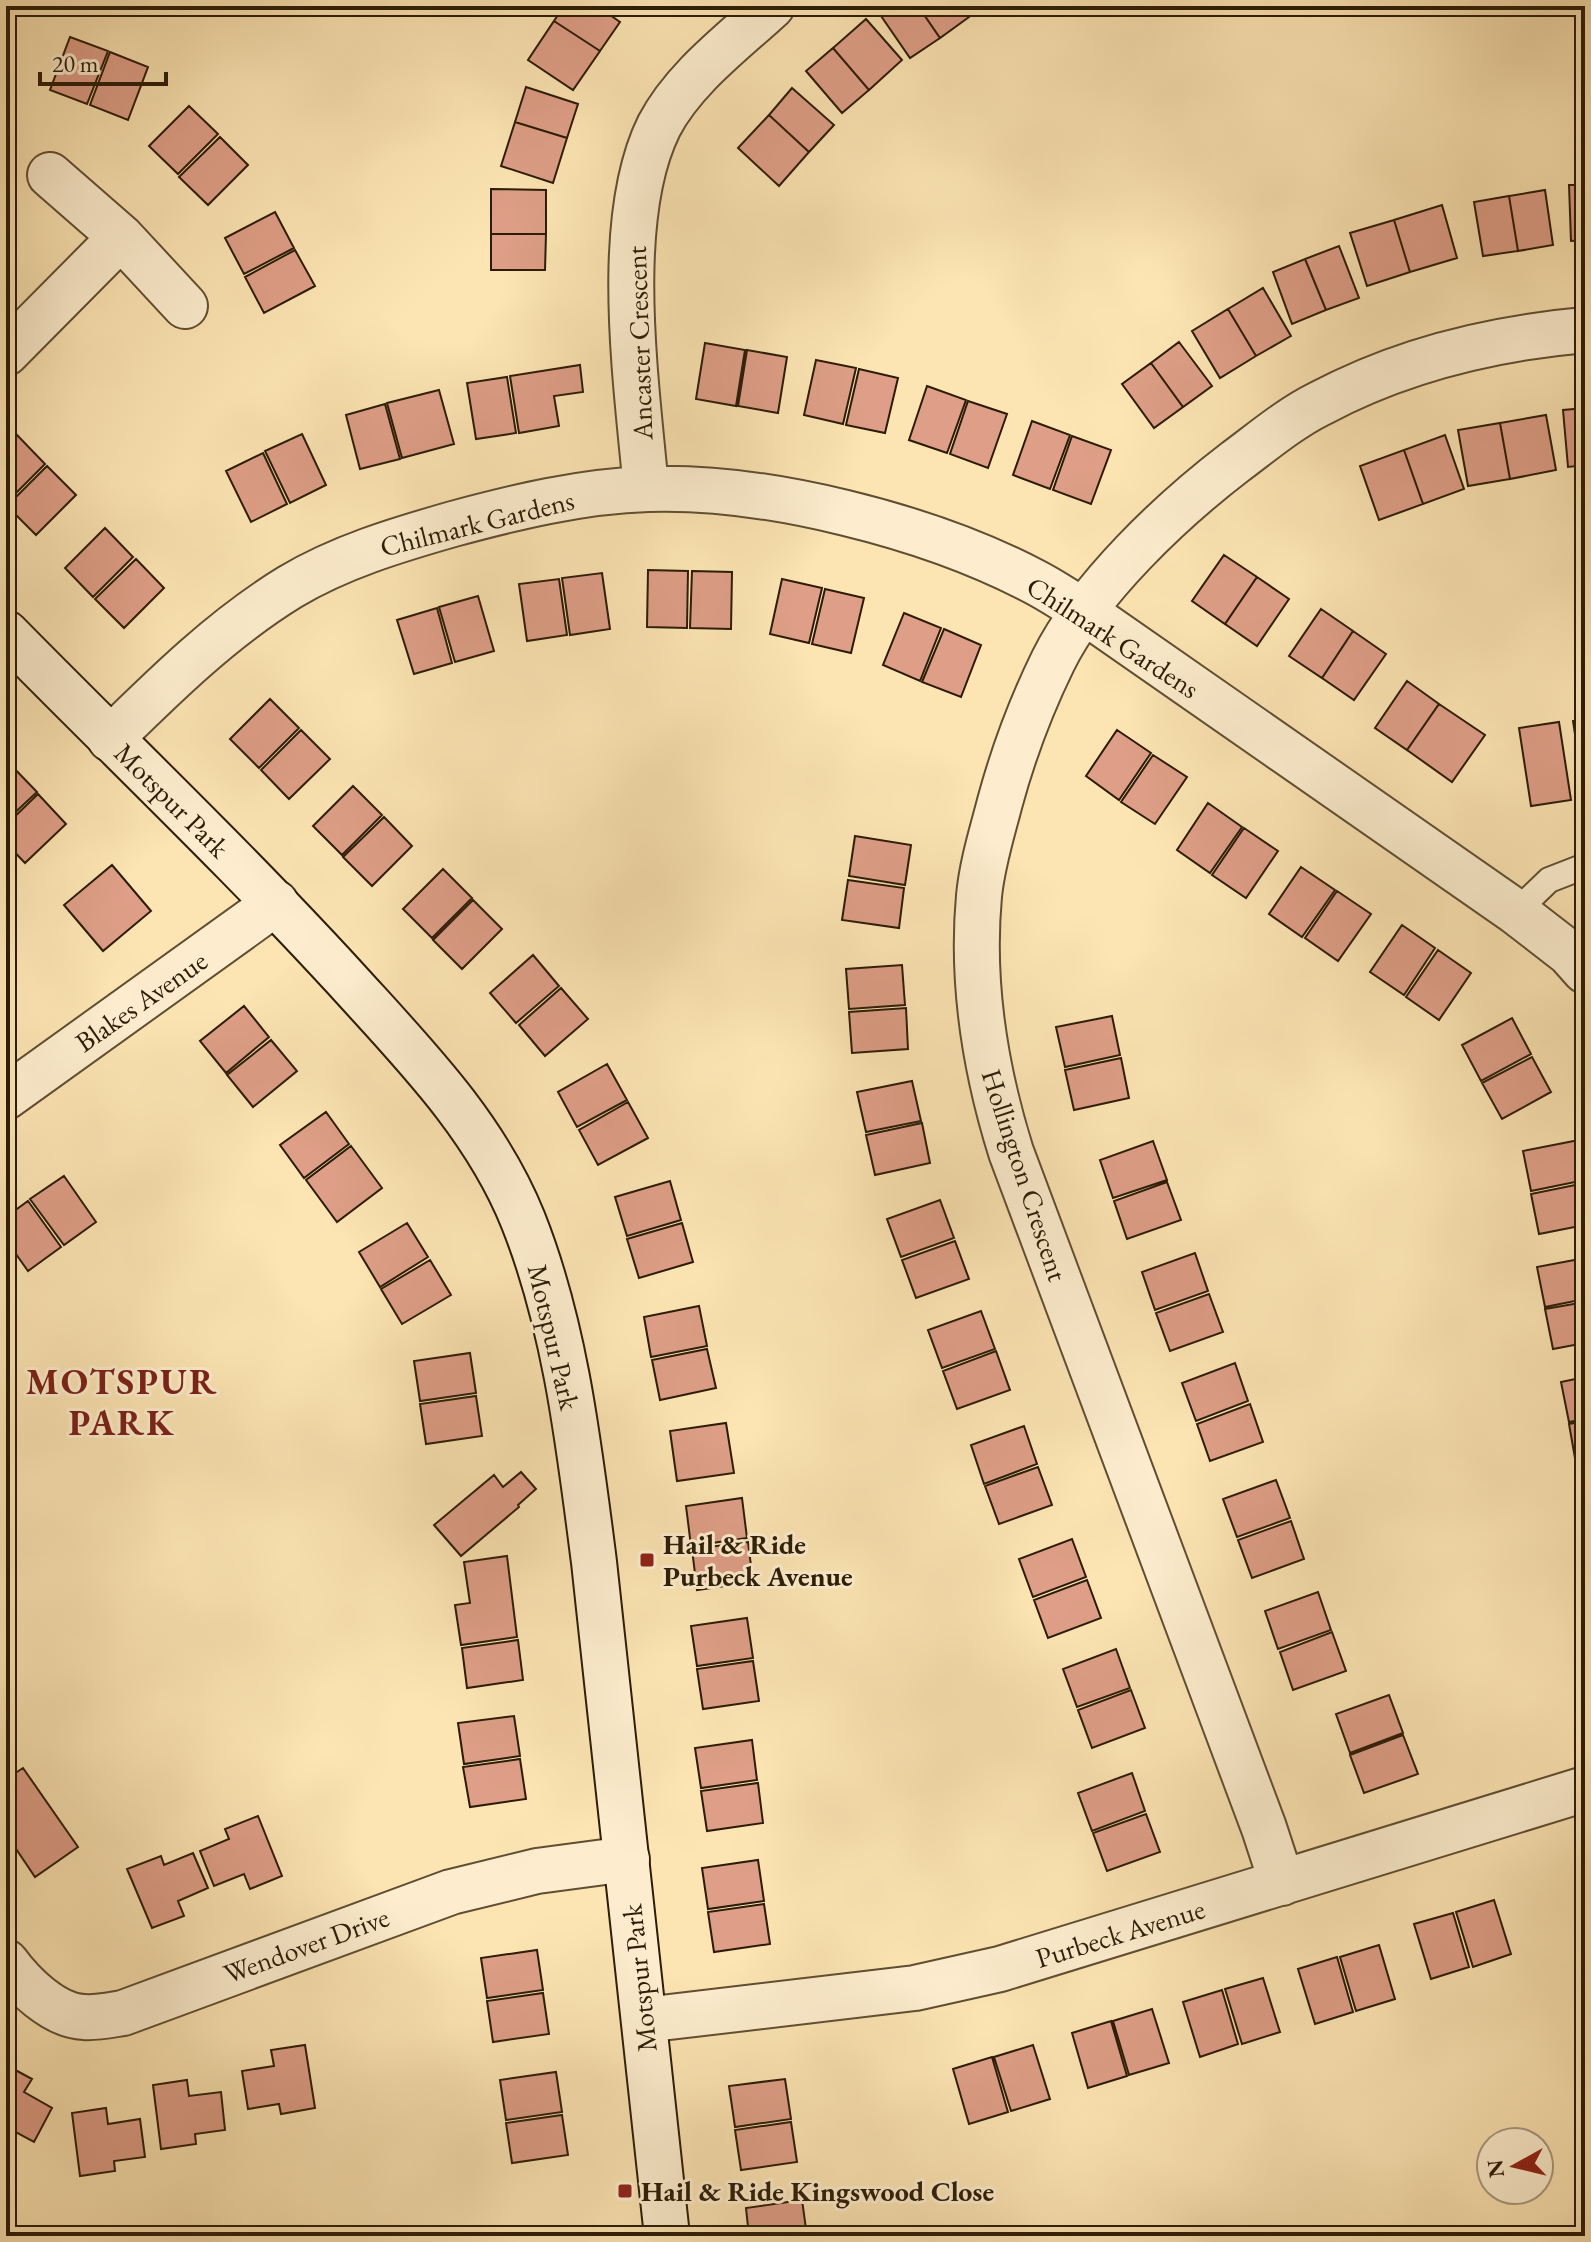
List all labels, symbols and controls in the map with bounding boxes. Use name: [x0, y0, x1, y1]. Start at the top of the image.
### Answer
scale bar: [40, 36, 166, 86]
text: 20 m: [52, 48, 99, 79]
street label: Ancaster Crescent: [618, 245, 660, 442]
street label: Chilmark Gardens: [376, 481, 578, 565]
street label: Chilmark Gardens: [1020, 568, 1206, 706]
street label: Motspur Park: [107, 735, 238, 866]
street label: Blakes Avenue: [68, 942, 214, 1060]
street label: Hollington Crescent: [974, 1064, 1076, 1286]
street label: Motspur Park: [520, 1261, 588, 1414]
district label: MOTSPUR PARK: [26, 1358, 218, 1446]
place label: Hail & Ride Purbeck Avenue: [663, 1526, 853, 1594]
marker: Hail & Ride Purbeck Avenue: [638, 1551, 656, 1569]
street label: Purbeck Avenue: [1031, 1890, 1209, 1976]
street label: Wendover Drive: [218, 1898, 394, 1992]
street label: Motspur Park: [613, 1902, 665, 2054]
north arrow: [1475, 2126, 1555, 2206]
text: N: [1480, 2158, 1511, 2180]
place label: Hail & Ride Kingswood Close: [641, 2173, 994, 2209]
marker: Hail & Ride Kingswood Close: [616, 2182, 634, 2200]

